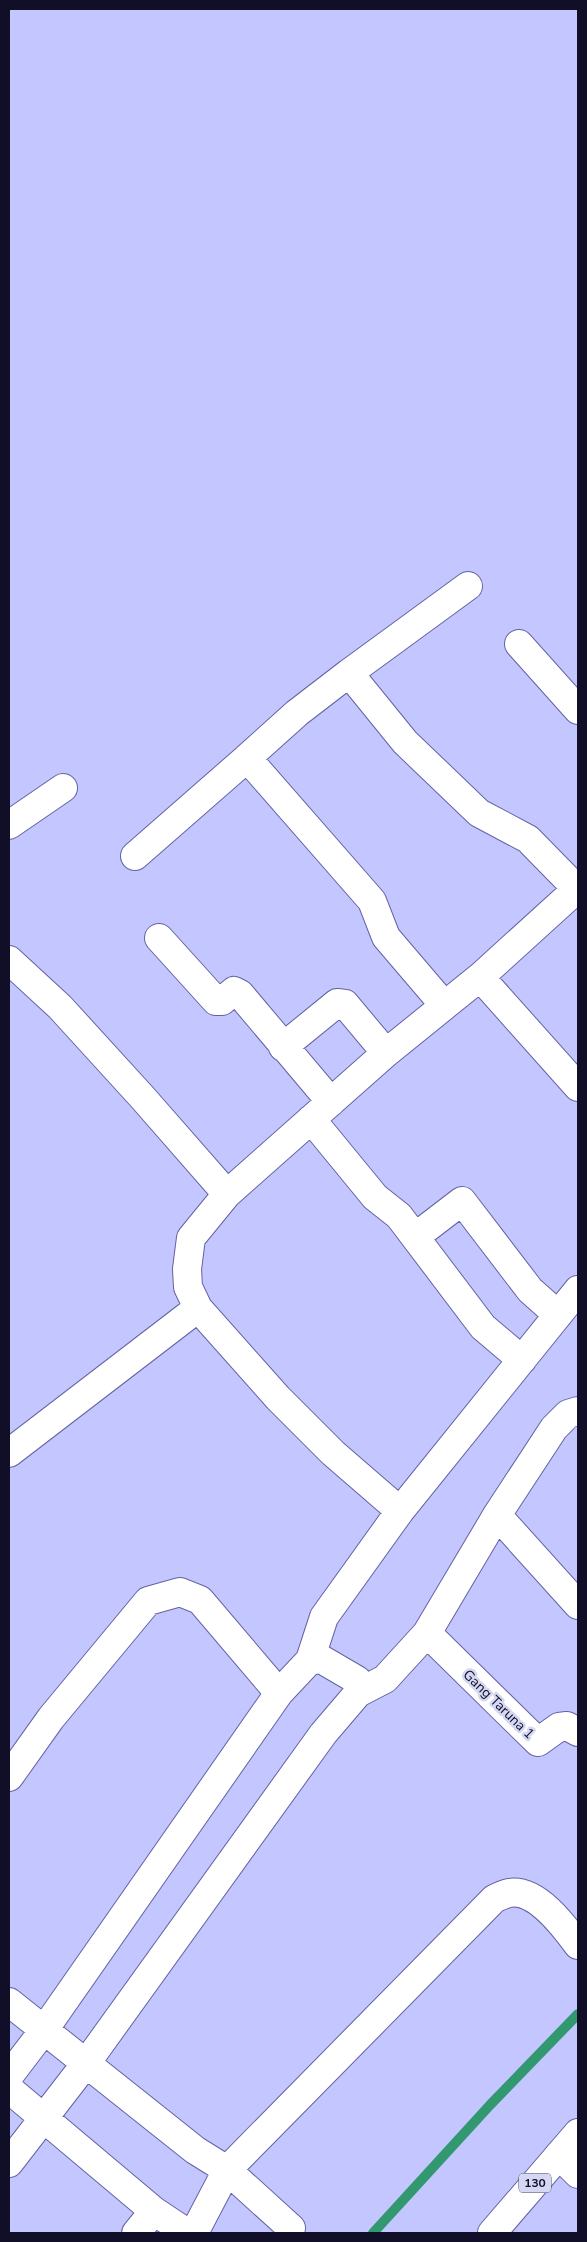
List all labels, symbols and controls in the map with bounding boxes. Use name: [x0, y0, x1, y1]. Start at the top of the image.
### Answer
street label: Gang Taruna 1: [459, 1665, 538, 1743]
road number: 130: [519, 2174, 551, 2192]

